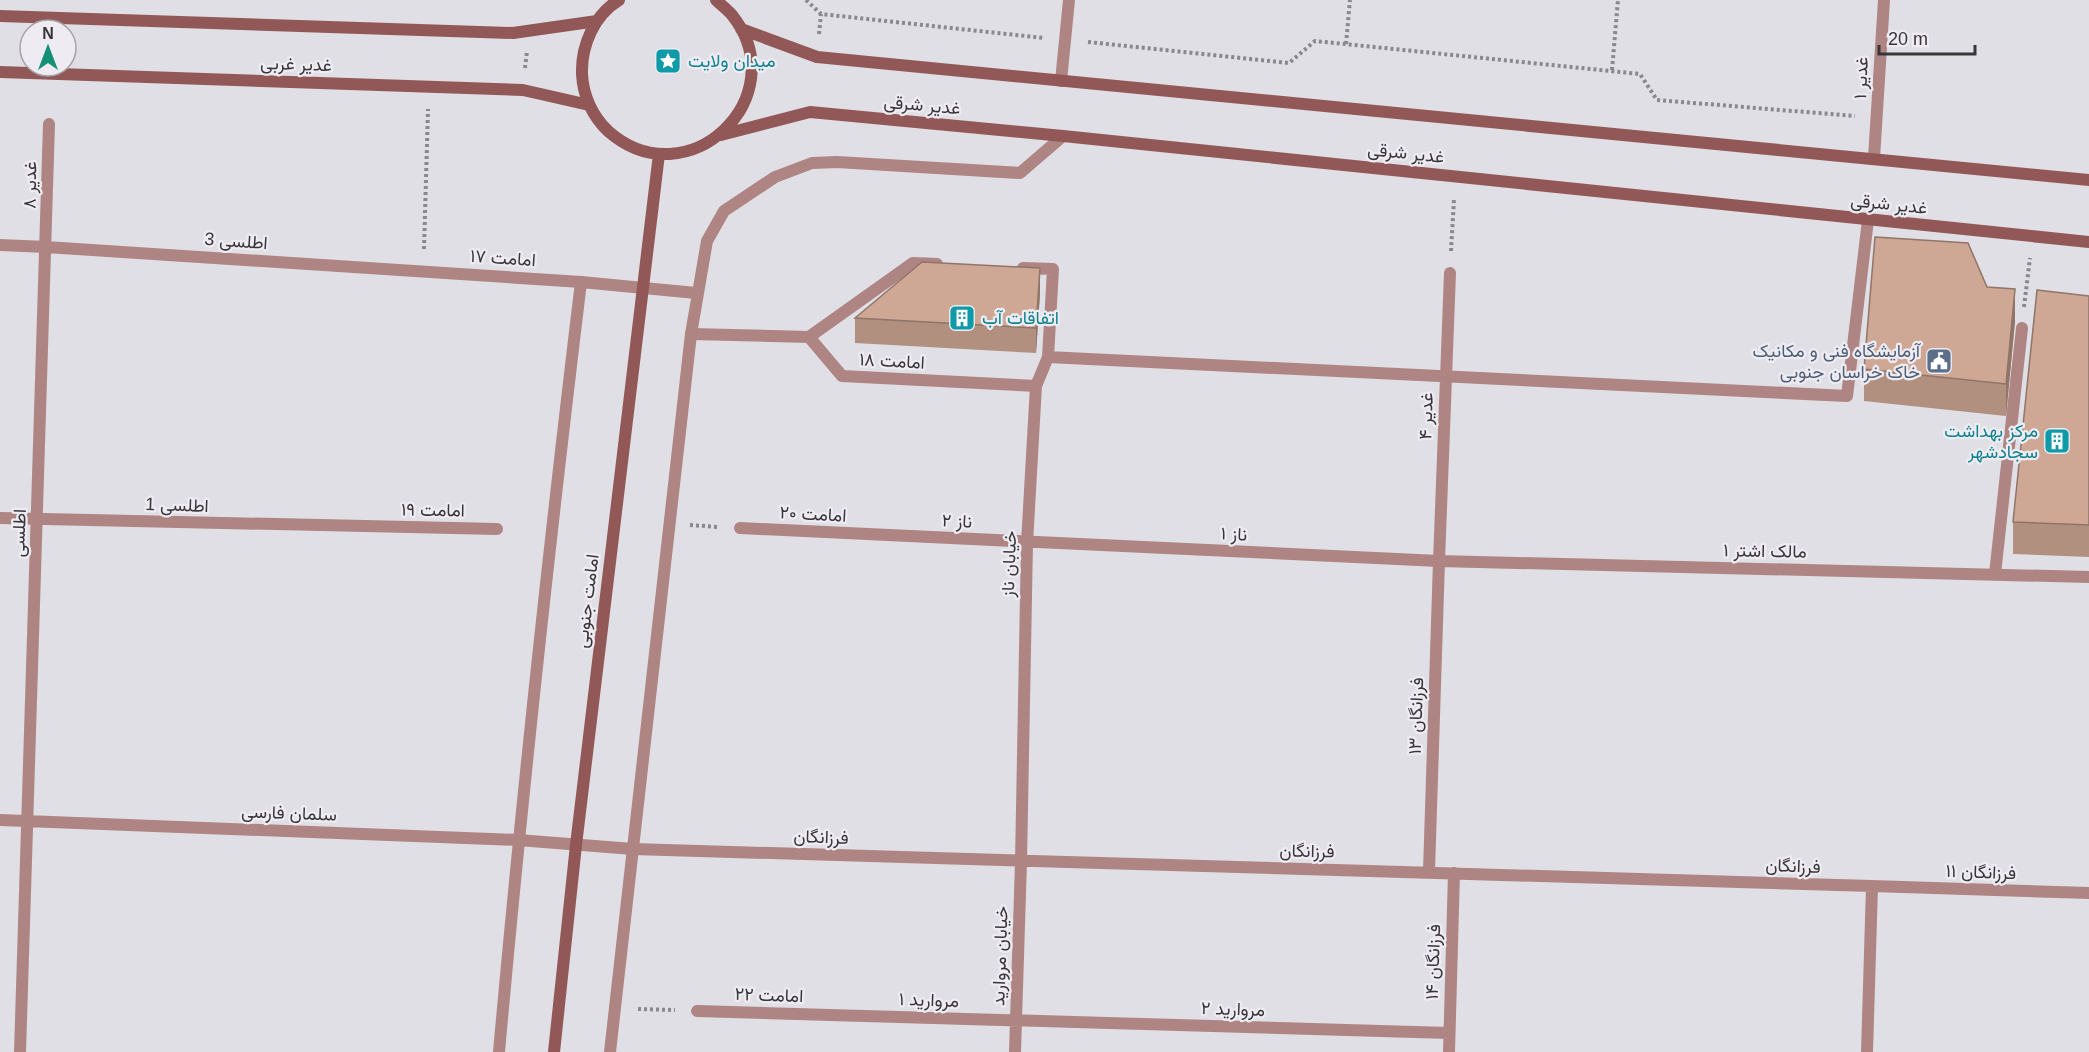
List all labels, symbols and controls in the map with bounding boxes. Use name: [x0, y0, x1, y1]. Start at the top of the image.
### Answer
north arrow: [18, 18, 78, 78]
scale bar: [1879, 18, 1975, 56]
text: N: [42, 25, 54, 42]
text: 20 m: [1888, 29, 1928, 49]
place icon: میدان ولایت: [653, 46, 683, 76]
place label: میدان ولایت: [688, 51, 776, 72]
street label: غدیر غربی: [260, 53, 332, 76]
street label: غدیر ۱: [1850, 56, 1873, 100]
street label: غدیر شرقی: [883, 92, 961, 119]
street label: غدیر شرقی: [1367, 139, 1445, 168]
street label: غدیر ۸: [20, 161, 41, 209]
street label: غدیر شرقی: [1850, 190, 1928, 219]
street label: اطلسی 3: [204, 229, 268, 254]
street label: امامت ۱۷: [470, 246, 536, 270]
building icon: اتفاقات آب: [947, 303, 977, 333]
place label: اتفاقات آب: [982, 308, 1059, 328]
place label: آزمایشگاه فنی و مکانیک خاک خراسان جنوبی: [1753, 341, 1922, 383]
public building icon: آزمایشگاه فنی و مکانیک خاک خراسان جنوبی: [1924, 346, 1954, 376]
street label: امامت ۱۸: [859, 349, 925, 373]
street label: غدیر ۴: [1415, 392, 1438, 440]
place label: مرکز بهداشت سجادشهر: [1944, 421, 2038, 463]
building icon: مرکز بهداشت سجادشهر: [2042, 426, 2072, 456]
street label: اطلسی 1: [145, 494, 209, 517]
street label: امامت ۱۹: [401, 499, 465, 521]
street label: امامت ۲۰: [779, 502, 847, 526]
street label: اطلسی: [8, 508, 31, 558]
street label: ناز ۲: [941, 510, 973, 533]
street label: ناز ۱: [1220, 523, 1248, 546]
street label: خیابان ناز: [998, 530, 1021, 599]
street label: مالک اشتر ۱: [1723, 540, 1807, 563]
street label: امامت جنوبی: [571, 553, 604, 649]
street label: فرزانگان ۱۳: [1405, 677, 1428, 755]
street label: سلمان فارسی: [241, 801, 337, 826]
street label: فرزانگان: [793, 826, 849, 849]
street label: فرزانگان: [1279, 841, 1335, 862]
street label: فرزانگان: [1765, 855, 1821, 878]
street label: فرزانگان ۱۱: [1945, 861, 2017, 884]
street label: خیابان مروارید: [988, 906, 1013, 1007]
street label: فرزانگان ۱۴: [1422, 924, 1445, 1000]
street label: امامت ۲۲: [734, 984, 804, 1006]
street label: مروارید ۱: [899, 989, 959, 1012]
street label: مروارید ۲: [1201, 998, 1265, 1021]

